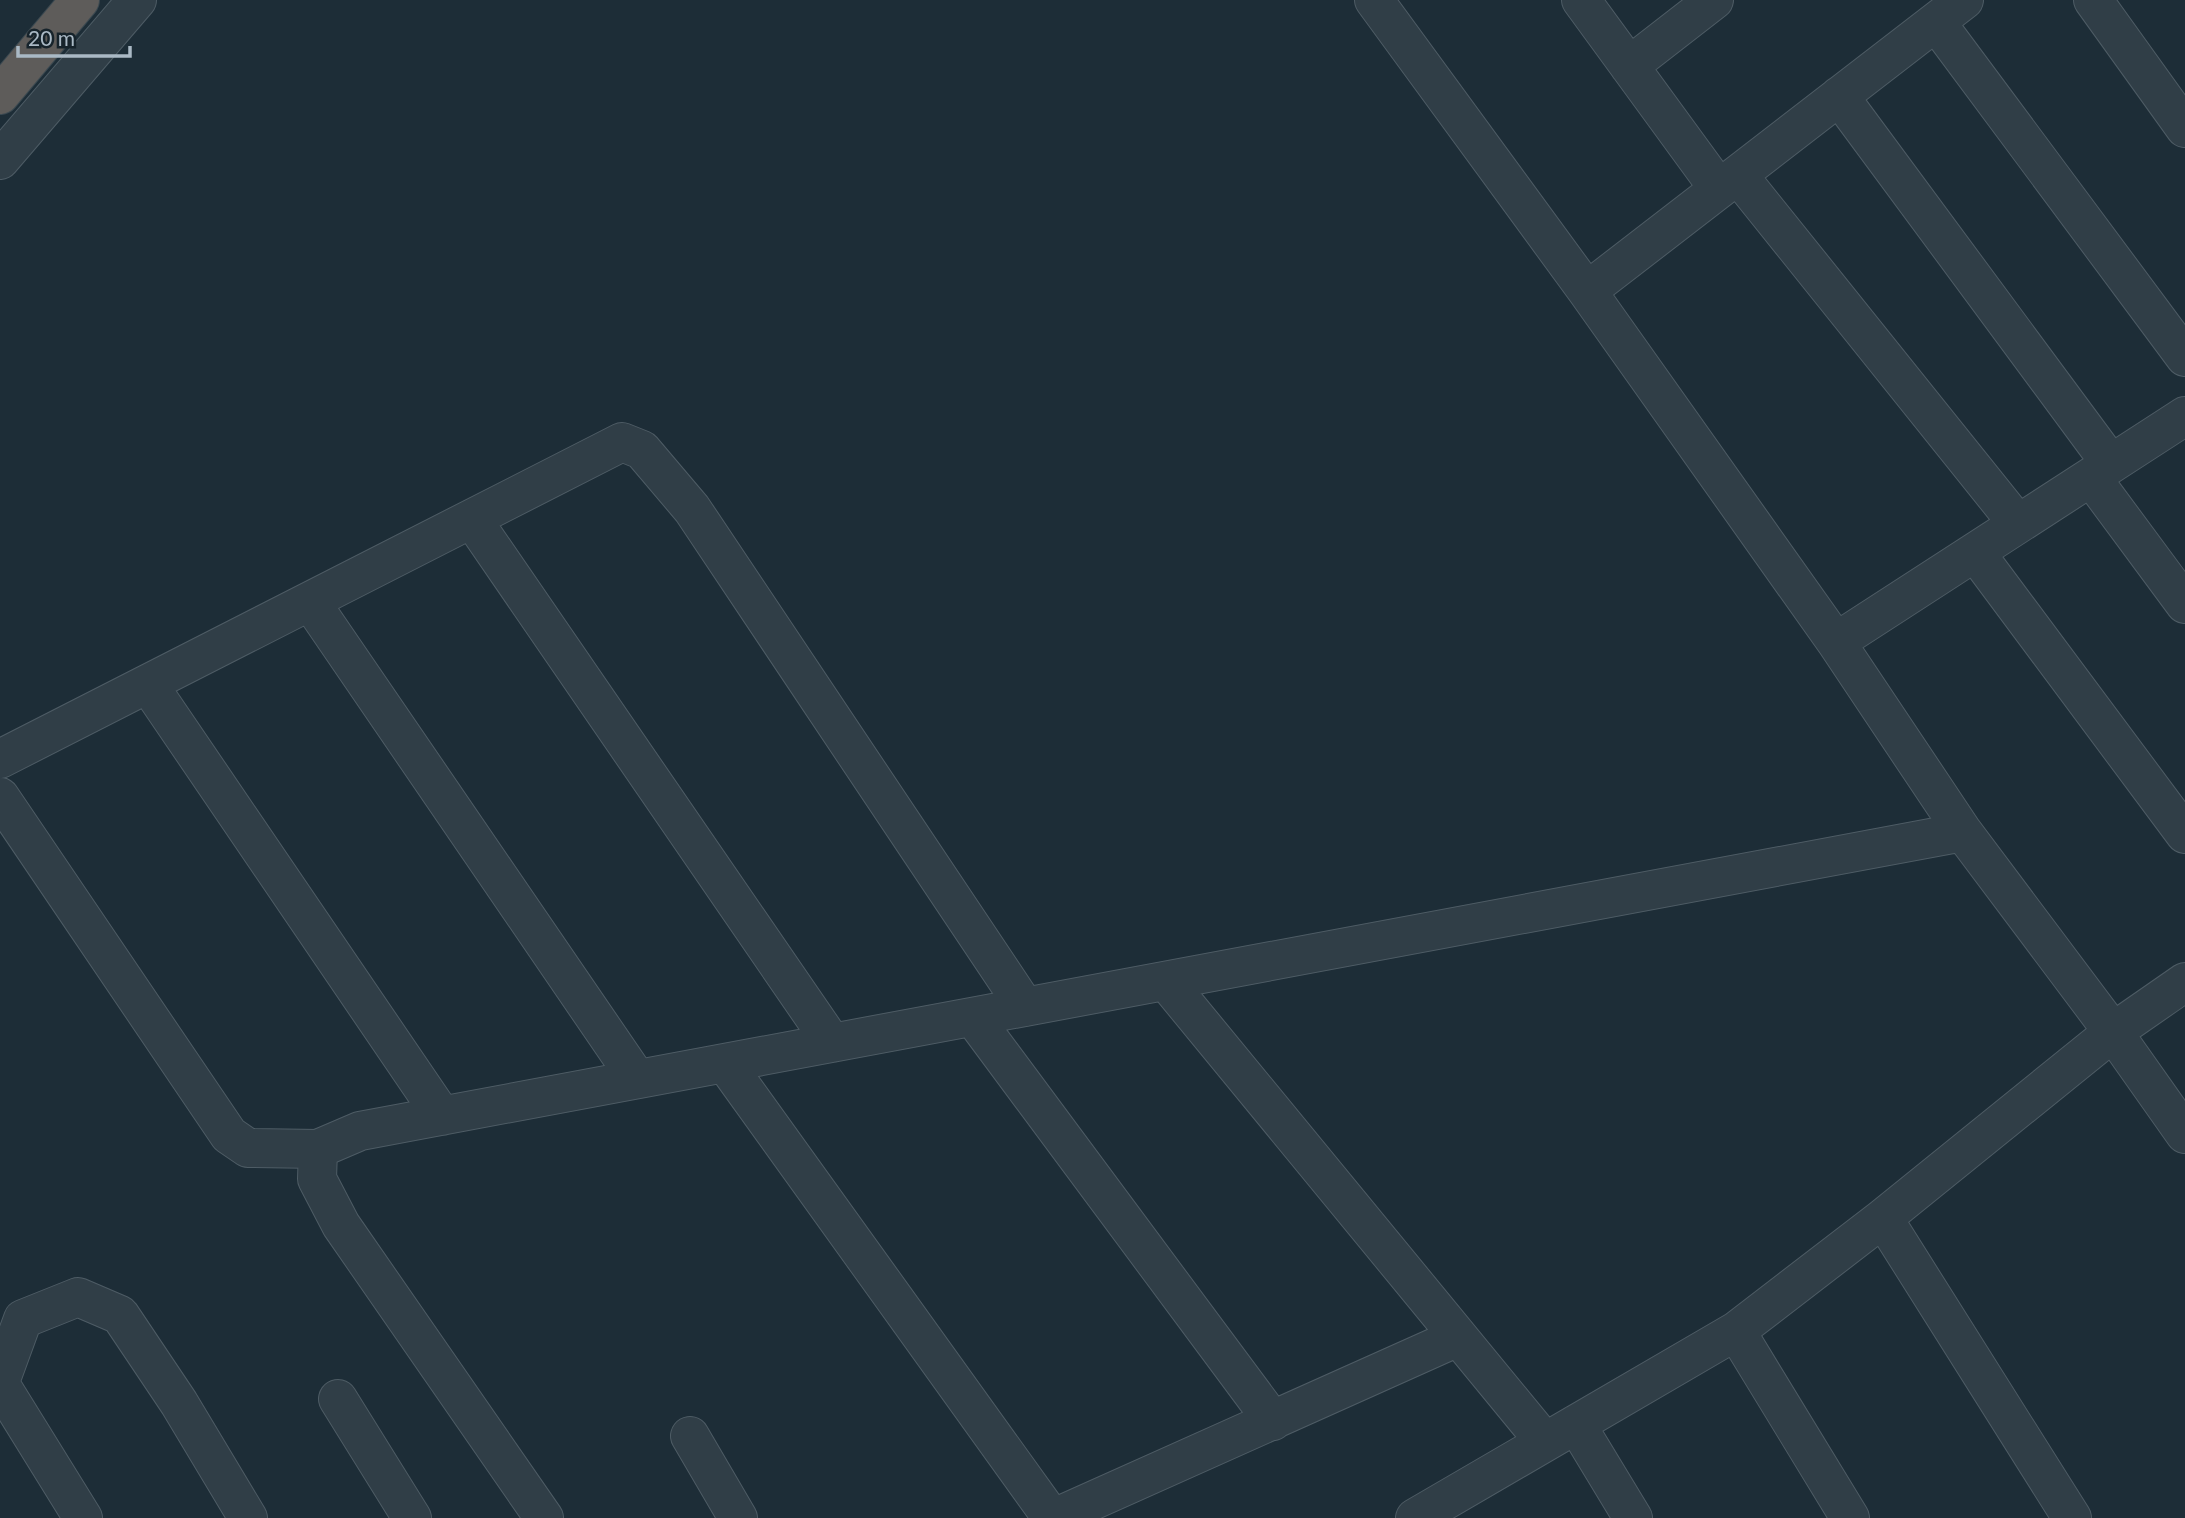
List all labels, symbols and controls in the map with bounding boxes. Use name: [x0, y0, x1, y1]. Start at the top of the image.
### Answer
scale bar: [18, 14, 130, 58]
text: 20 m: [28, 25, 75, 50]

